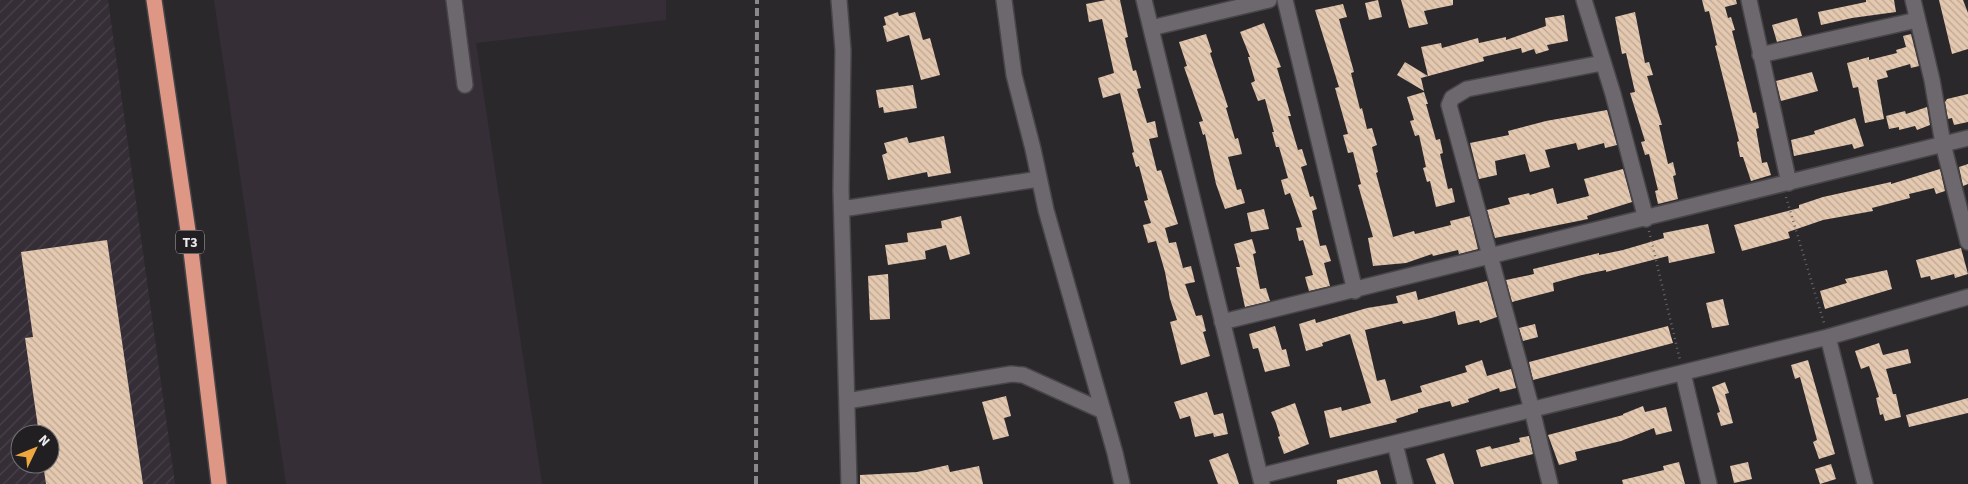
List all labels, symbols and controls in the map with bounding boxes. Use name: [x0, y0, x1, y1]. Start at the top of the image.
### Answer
road number: T3: [176, 230, 204, 253]
north arrow: [10, 424, 60, 474]
text: N: [33, 431, 54, 451]

